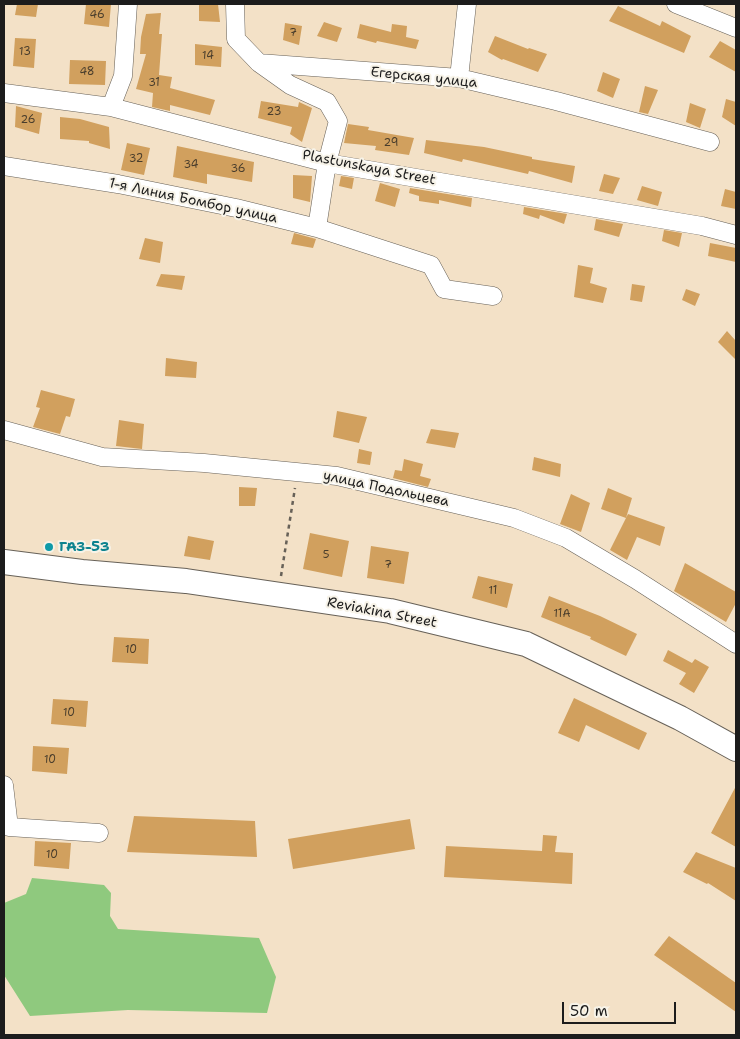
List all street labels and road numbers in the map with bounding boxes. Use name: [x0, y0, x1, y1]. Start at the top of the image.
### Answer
street label: Егерская улица: [370, 64, 478, 92]
street label: Plastunskaya Street: [301, 147, 437, 189]
street label: 1-я Линия Бомбор улица: [107, 175, 279, 227]
street label: улица Подольцева: [321, 467, 451, 511]
street label: Reviakina Street: [326, 594, 438, 632]

